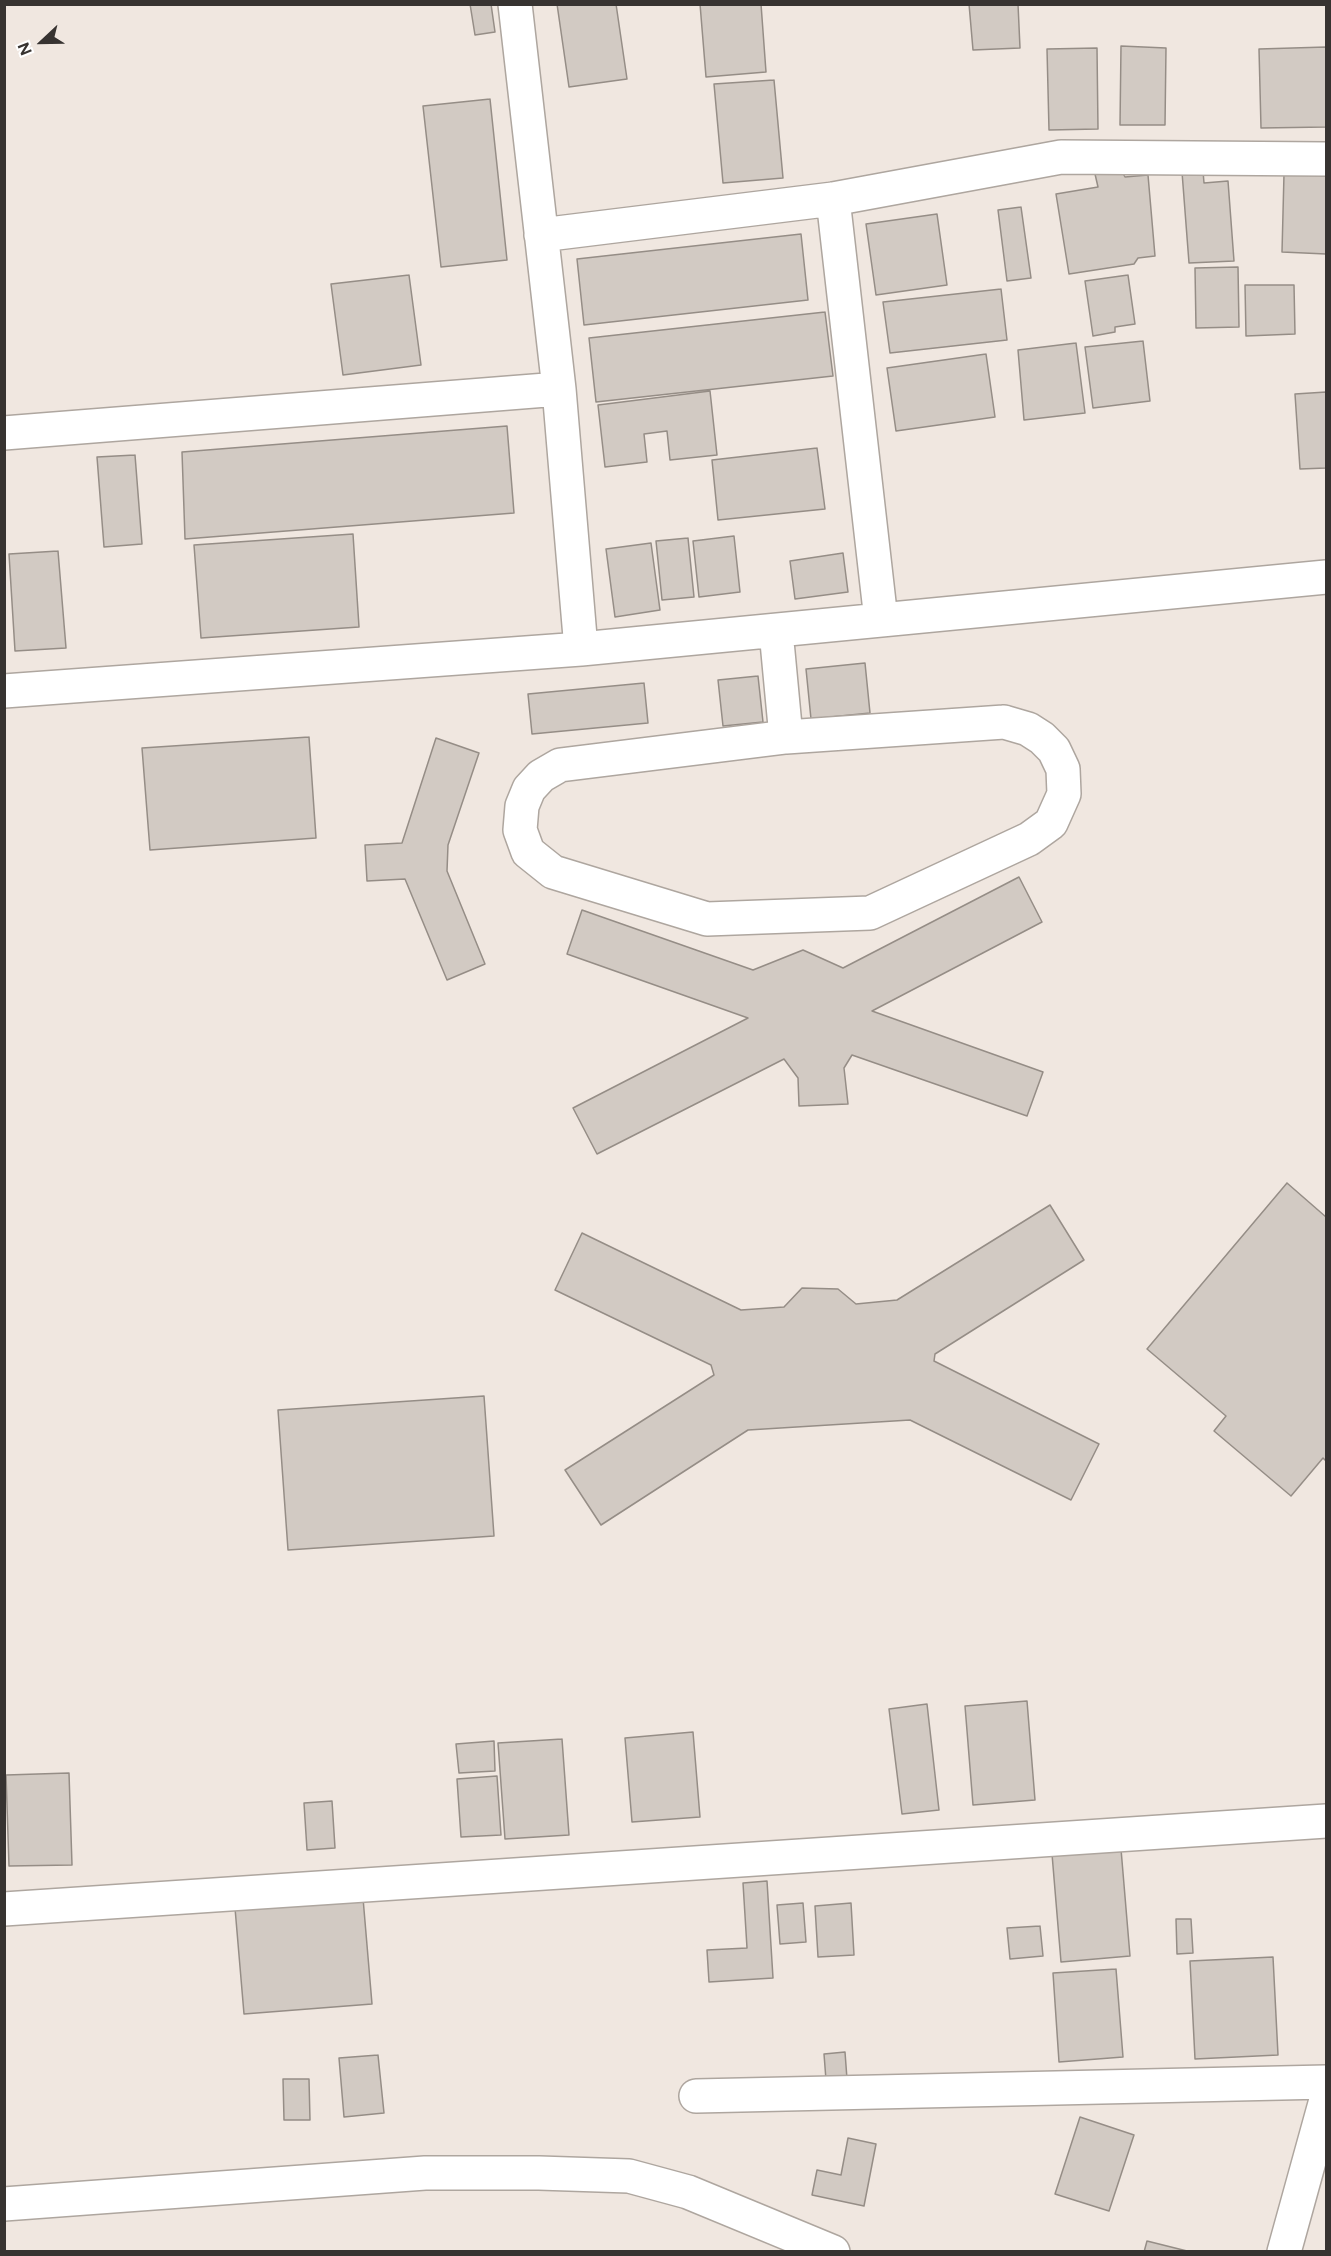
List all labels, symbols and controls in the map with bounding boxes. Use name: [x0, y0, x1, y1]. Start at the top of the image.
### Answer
north arrow: [12, 12, 72, 72]
text: N: [14, 40, 36, 58]

